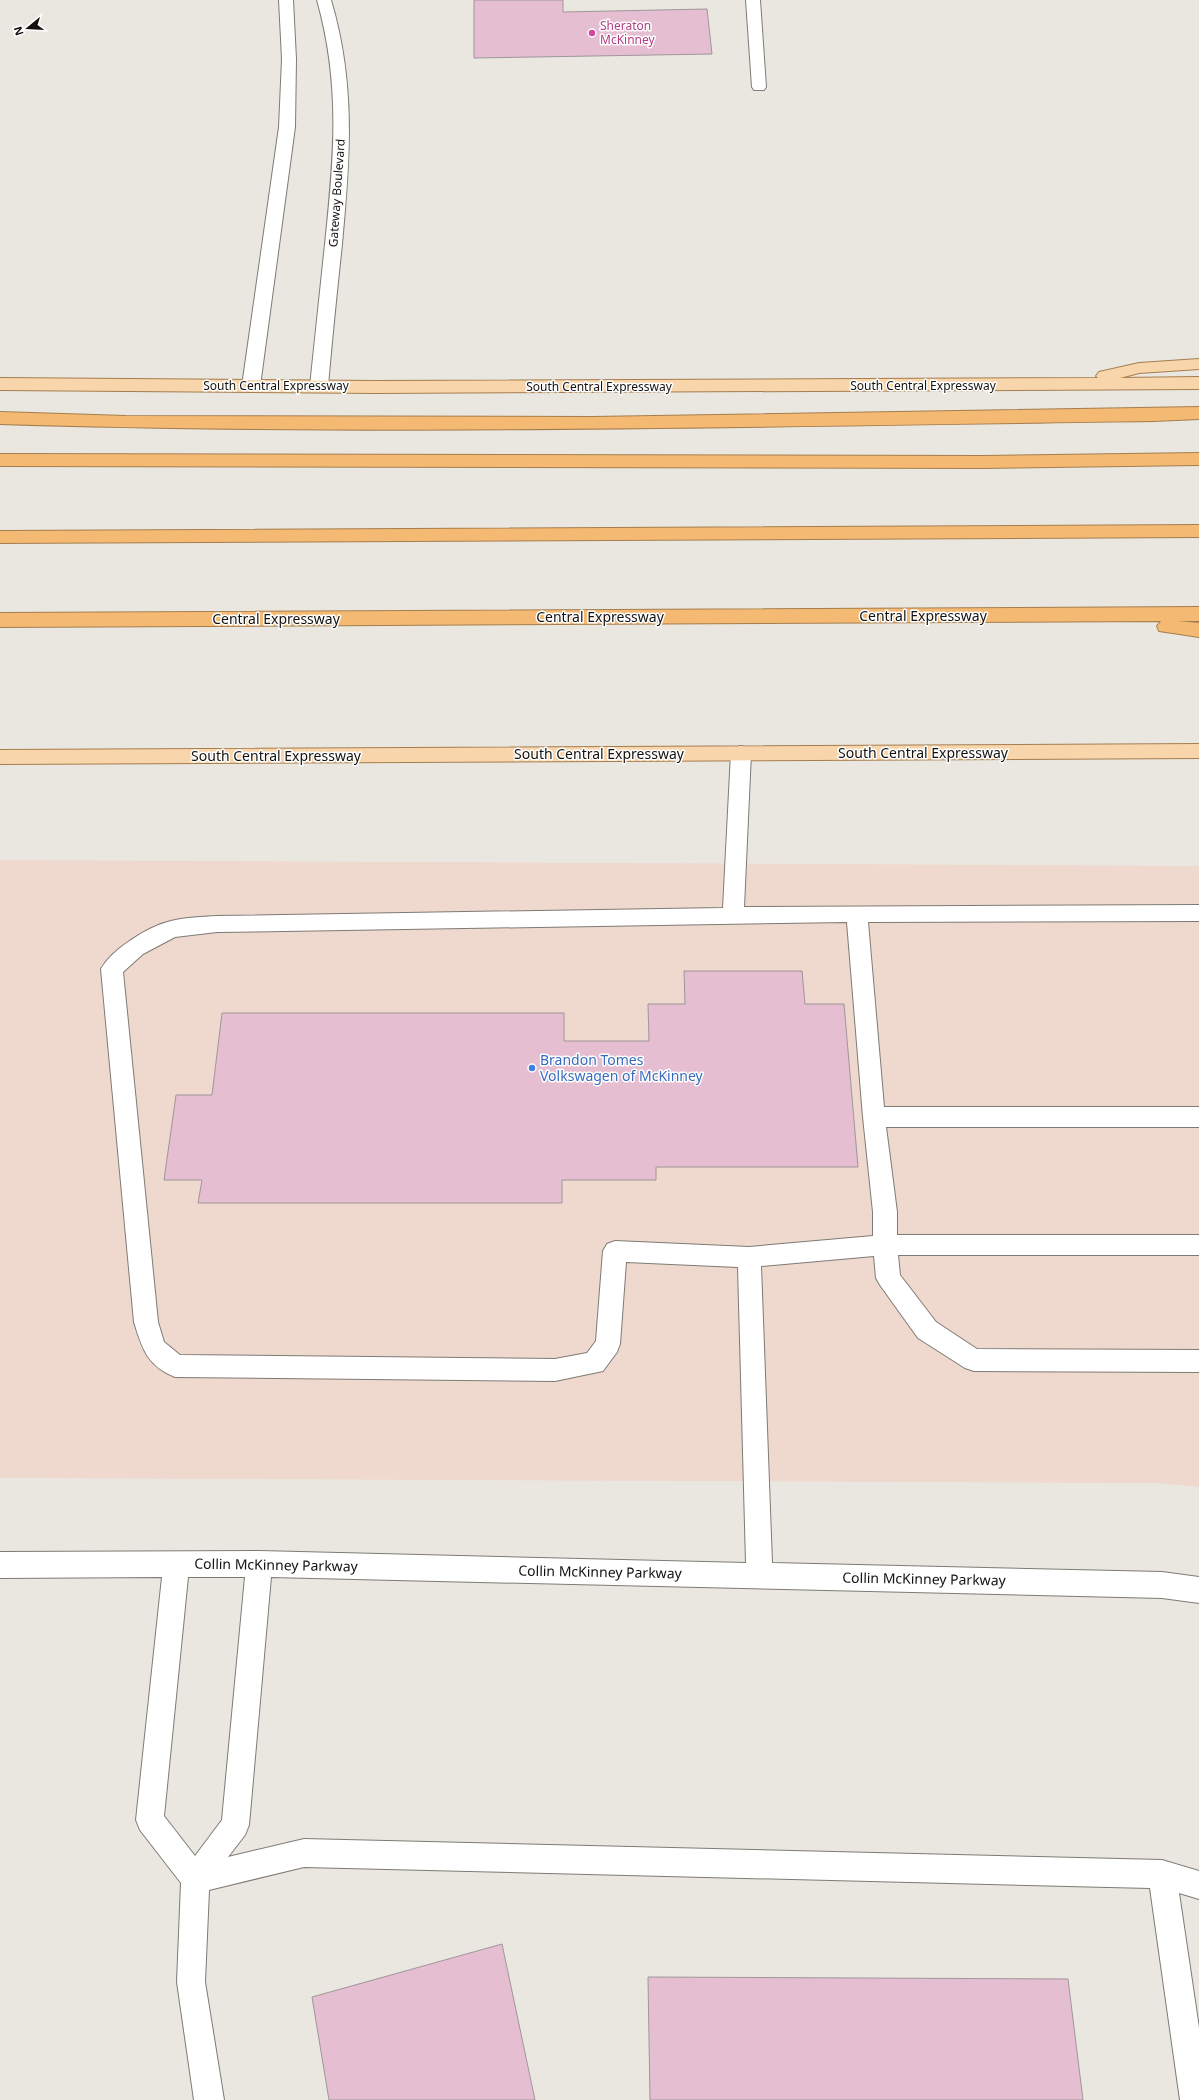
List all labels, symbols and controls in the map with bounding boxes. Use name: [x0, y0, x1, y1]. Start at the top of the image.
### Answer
north arrow: [8, 8, 48, 48]
place label: Sheraton McKinney: [600, 17, 656, 48]
text: N: [9, 25, 27, 38]
marker: Sheraton McKinney: [587, 28, 597, 38]
street label: Gateway Boulevard: [324, 138, 349, 248]
street label: South Central Expressway: [203, 377, 350, 394]
street label: South Central Expressway: [850, 377, 997, 394]
street label: South Central Expressway: [526, 378, 673, 395]
street label: Central Expressway: [859, 606, 988, 625]
street label: Central Expressway: [536, 607, 665, 626]
street label: Central Expressway: [212, 609, 341, 628]
street label: South Central Expressway: [838, 743, 1009, 762]
street label: South Central Expressway: [514, 744, 685, 763]
street label: South Central Expressway: [191, 746, 362, 765]
place label: Brandon Tomes Volkswagen of McKinney: [540, 1050, 704, 1085]
marker: Brandon Tomes Volkswagen of McKinney: [527, 1063, 537, 1073]
street label: Collin McKinney Parkway: [194, 1554, 359, 1575]
street label: Collin McKinney Parkway: [518, 1561, 683, 1582]
street label: Collin McKinney Parkway: [842, 1568, 1007, 1589]

